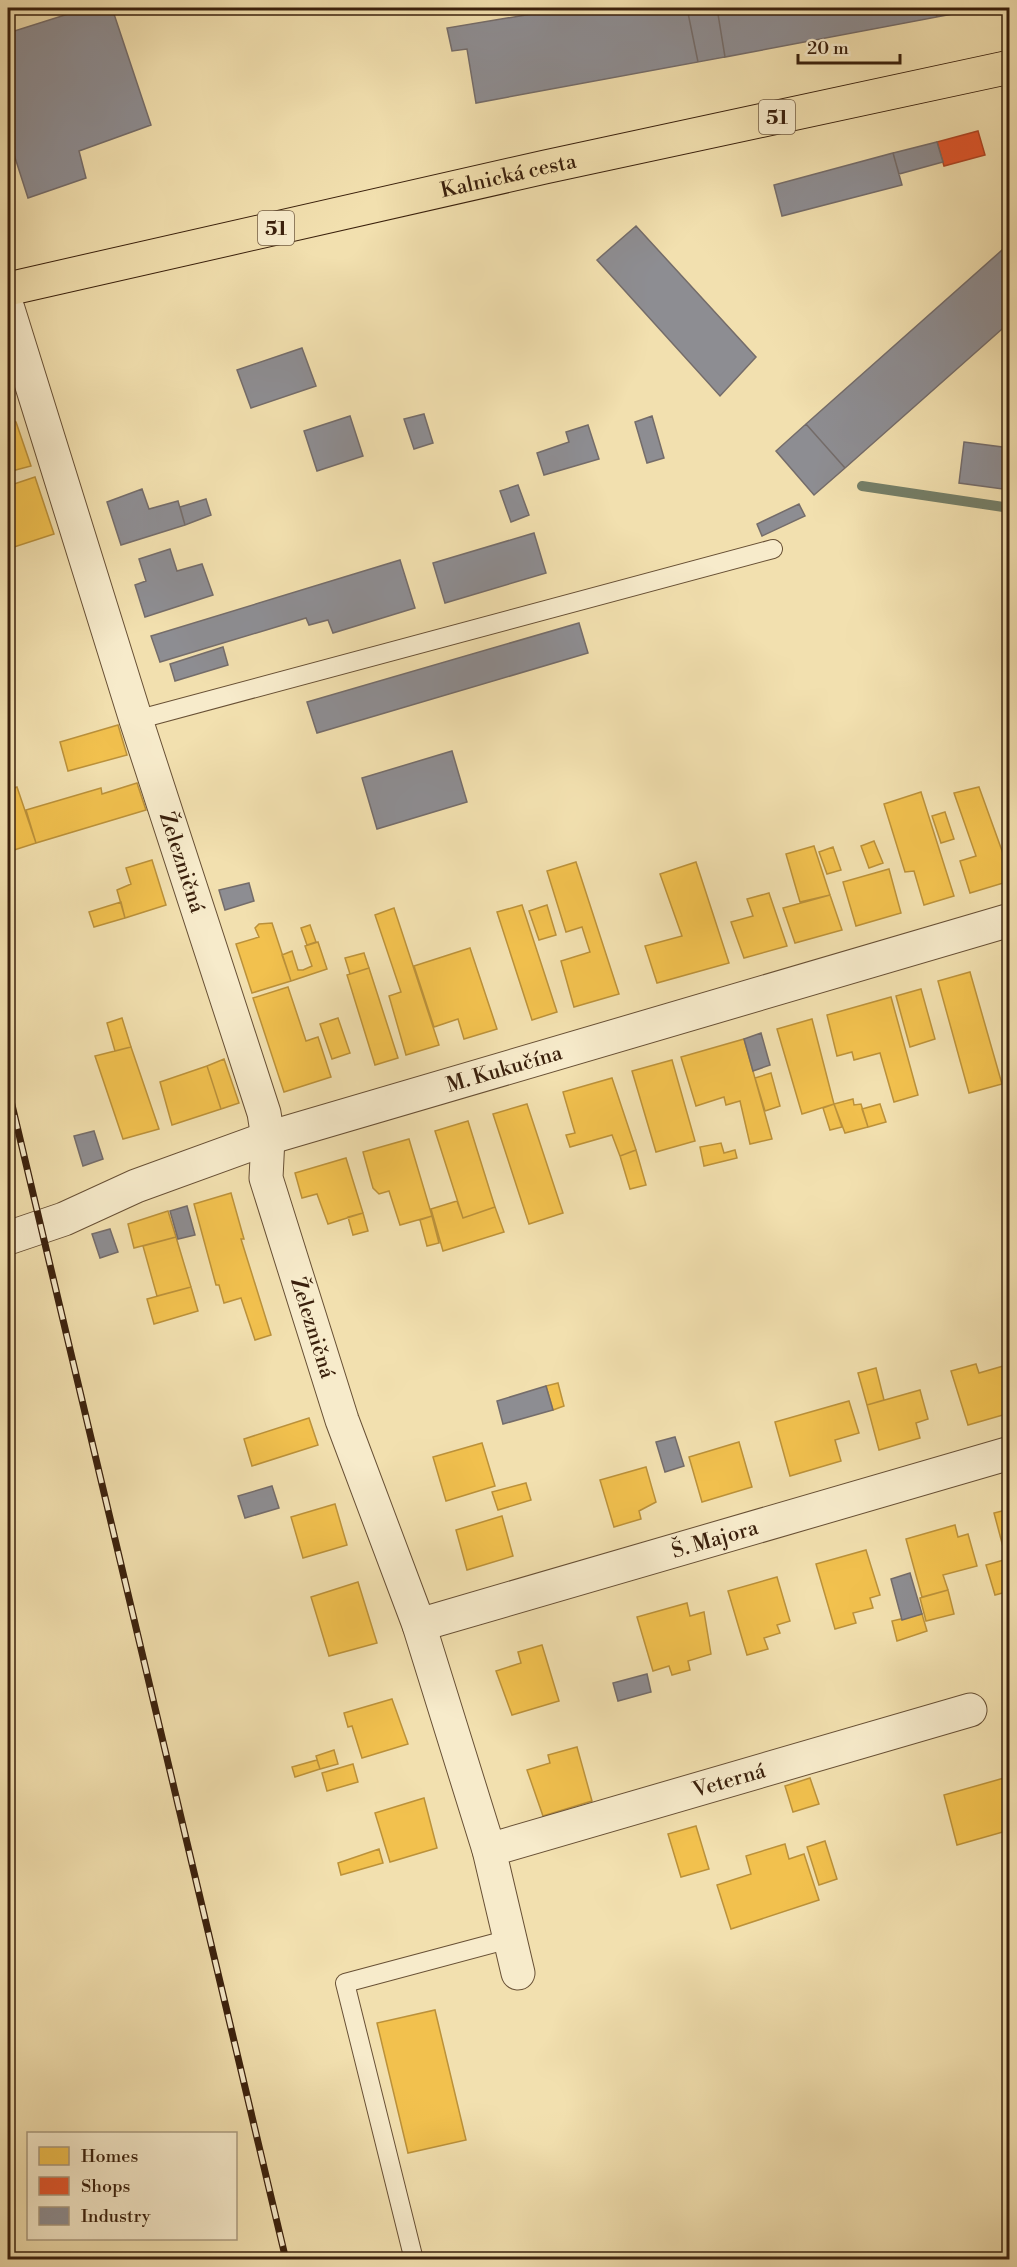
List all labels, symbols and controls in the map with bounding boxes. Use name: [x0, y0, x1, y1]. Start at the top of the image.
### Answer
scale bar: [798, 27, 900, 65]
text: 20 m: [807, 37, 849, 60]
road number: 51: [759, 100, 795, 134]
street label: Kalnická cesta: [438, 149, 579, 204]
road number: 51: [258, 211, 294, 245]
street label: Železničná: [153, 808, 210, 917]
street label: M. Kukučína: [443, 1040, 566, 1099]
street label: Železničná: [284, 1274, 340, 1382]
street label: Š. Majora: [668, 1515, 762, 1565]
street label: Veterná: [689, 1758, 769, 1804]
legend: [27, 2132, 237, 2240]
text: Homes: [81, 2145, 138, 2168]
text: Shops: [81, 2175, 131, 2198]
text: Industry: [81, 2205, 151, 2228]

